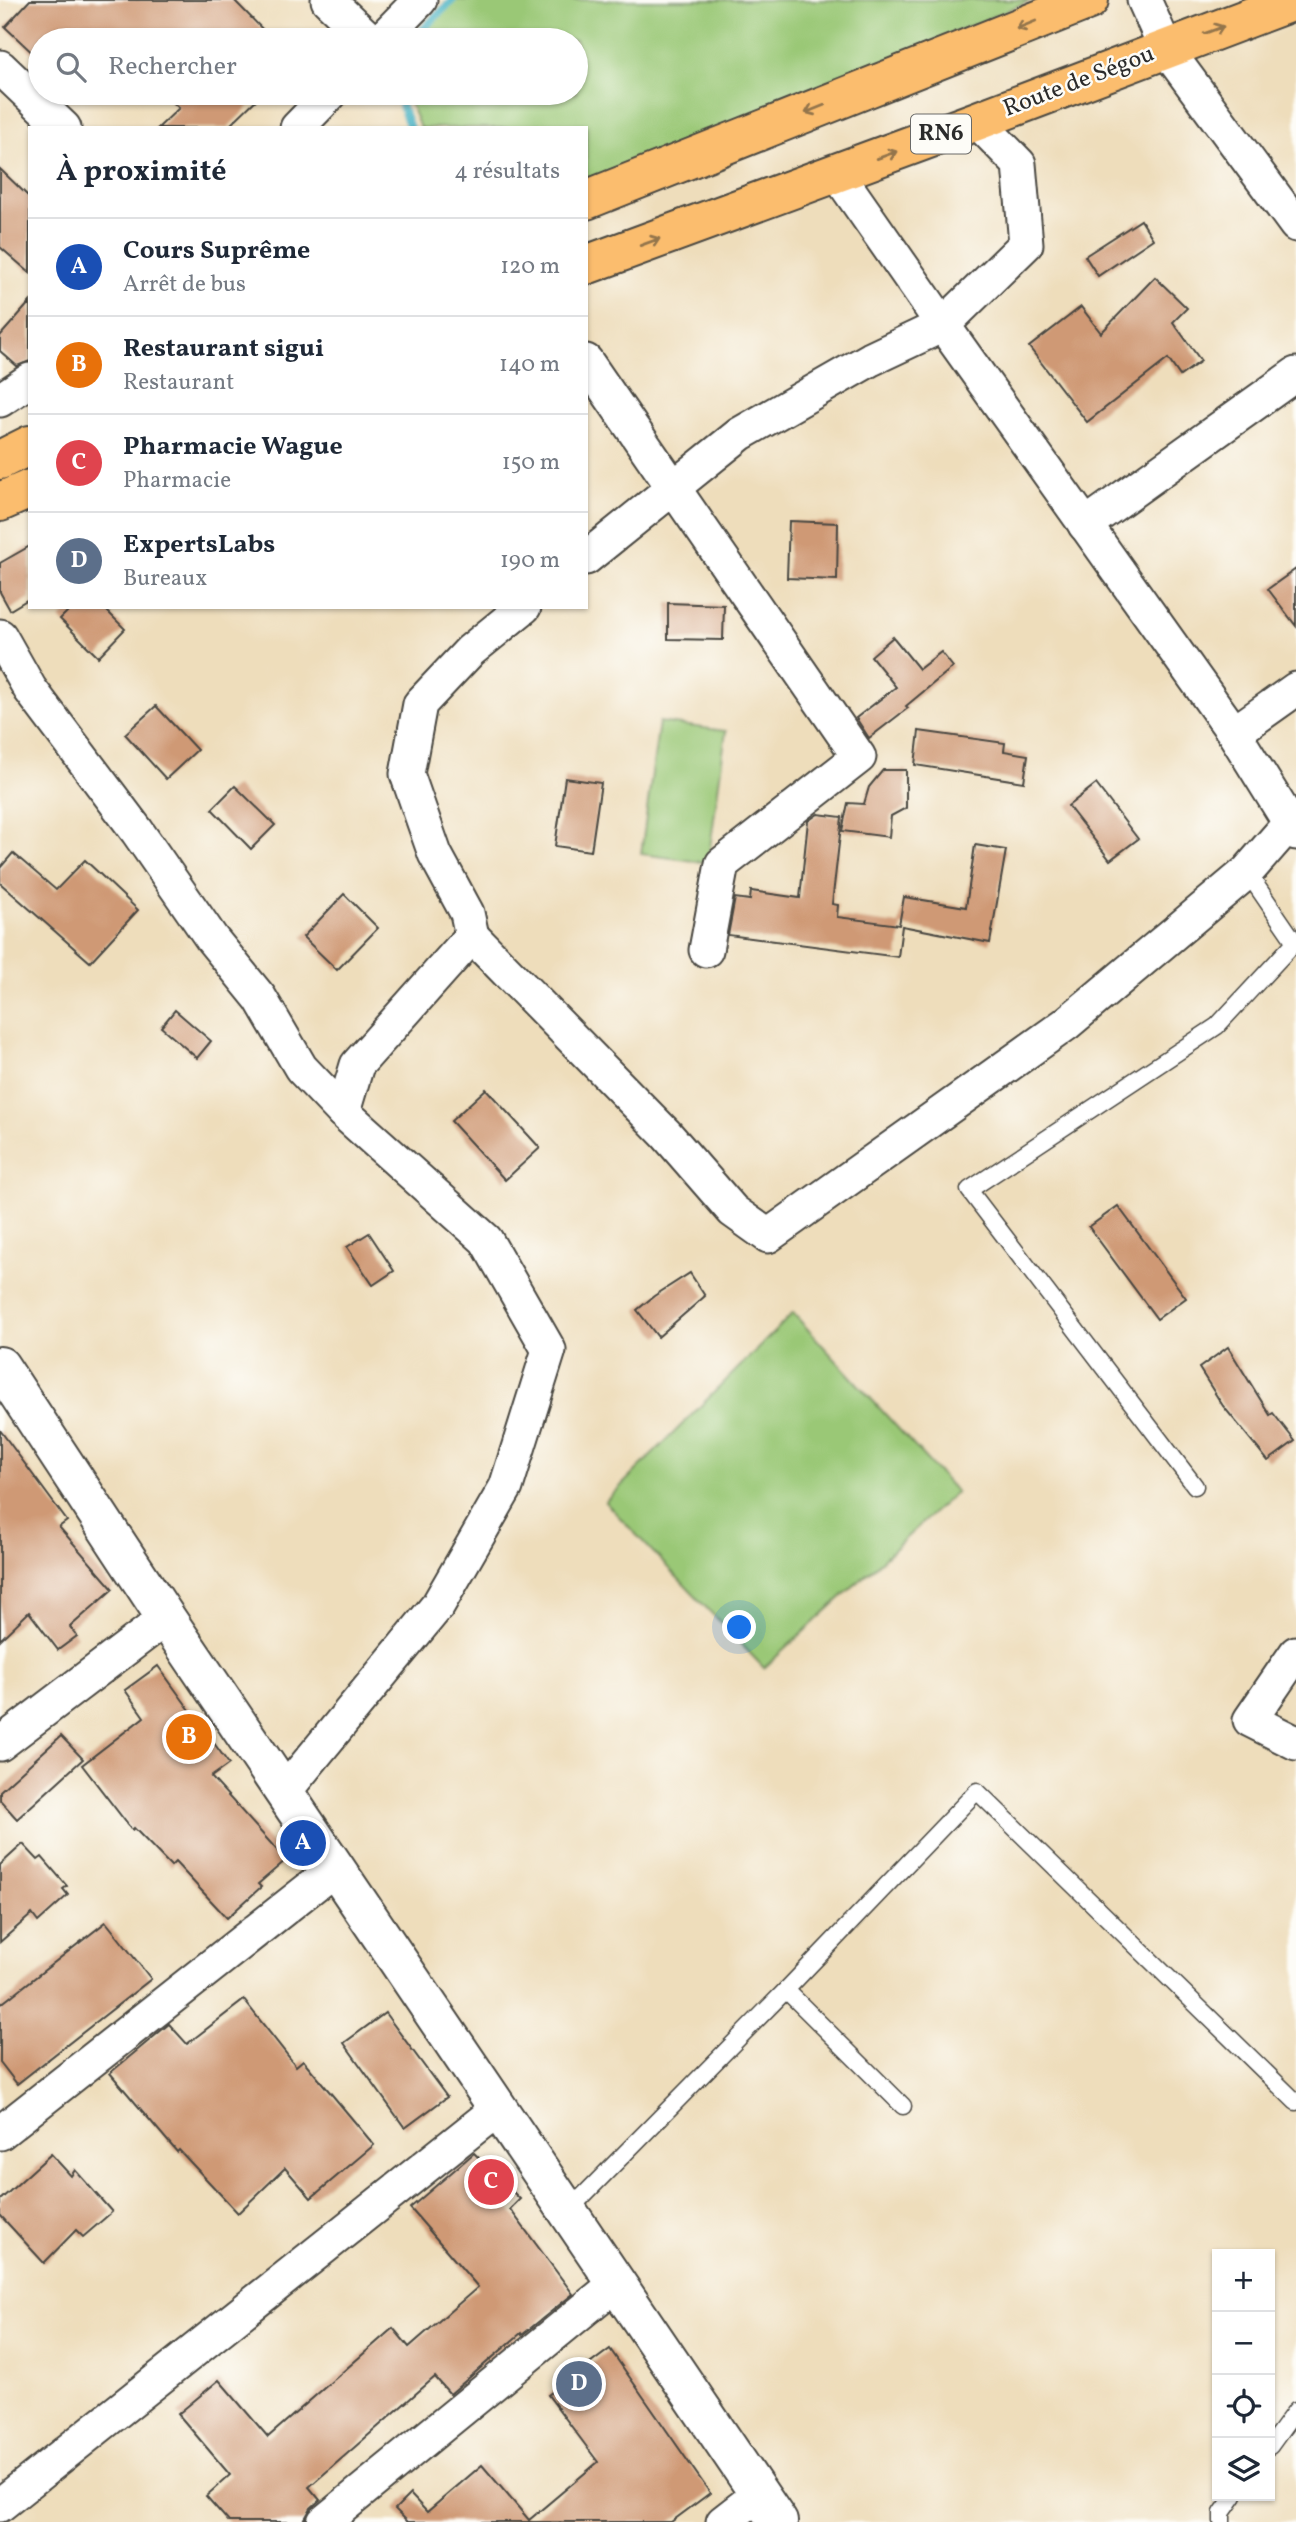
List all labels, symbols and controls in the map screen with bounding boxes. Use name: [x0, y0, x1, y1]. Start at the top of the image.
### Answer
one-way arrow: [1016, 20, 1037, 33]
one-way arrow: [1202, 23, 1224, 36]
search box: [28, 28, 588, 105]
street label: Route de Ségou: [998, 38, 1160, 126]
icon: search: [52, 48, 90, 86]
text: Rechercher: [108, 49, 237, 85]
one-way arrow: [804, 104, 826, 117]
road number: RN6: [911, 114, 971, 154]
one-way arrow: [875, 147, 897, 160]
text: À proximité: [56, 151, 227, 193]
text: 4 résultats: [454, 156, 560, 188]
text: Cours Suprême: [123, 233, 310, 269]
one-way arrow: [639, 235, 661, 247]
text: A: [71, 251, 87, 283]
text: 120 m: [500, 251, 560, 283]
text: Arrêt de bus: [123, 269, 246, 301]
text: Restaurant sigui: [123, 331, 324, 367]
text: B: [71, 349, 87, 381]
text: 140 m: [499, 349, 560, 381]
text: Restaurant: [123, 367, 234, 399]
text: Pharmacie Wague: [123, 429, 343, 465]
text: C: [72, 447, 86, 479]
text: 150 m: [502, 447, 560, 479]
text: Pharmacie: [123, 465, 231, 497]
text: ExpertsLabs: [123, 527, 275, 563]
text: D: [71, 545, 87, 577]
text: 190 m: [500, 545, 560, 577]
text: Bureaux: [123, 563, 207, 595]
your location: [722, 1610, 756, 1644]
pin: B: [166, 1711, 212, 1763]
pin: A: [280, 1817, 326, 1869]
pin: C: [468, 2156, 514, 2208]
map controls: [1212, 2249, 1275, 2501]
button: +: [1212, 2249, 1275, 2312]
button: −: [1212, 2312, 1275, 2375]
pin: D: [556, 2358, 602, 2410]
button: locate: [1212, 2375, 1275, 2438]
button: layers: [1212, 2438, 1275, 2501]

